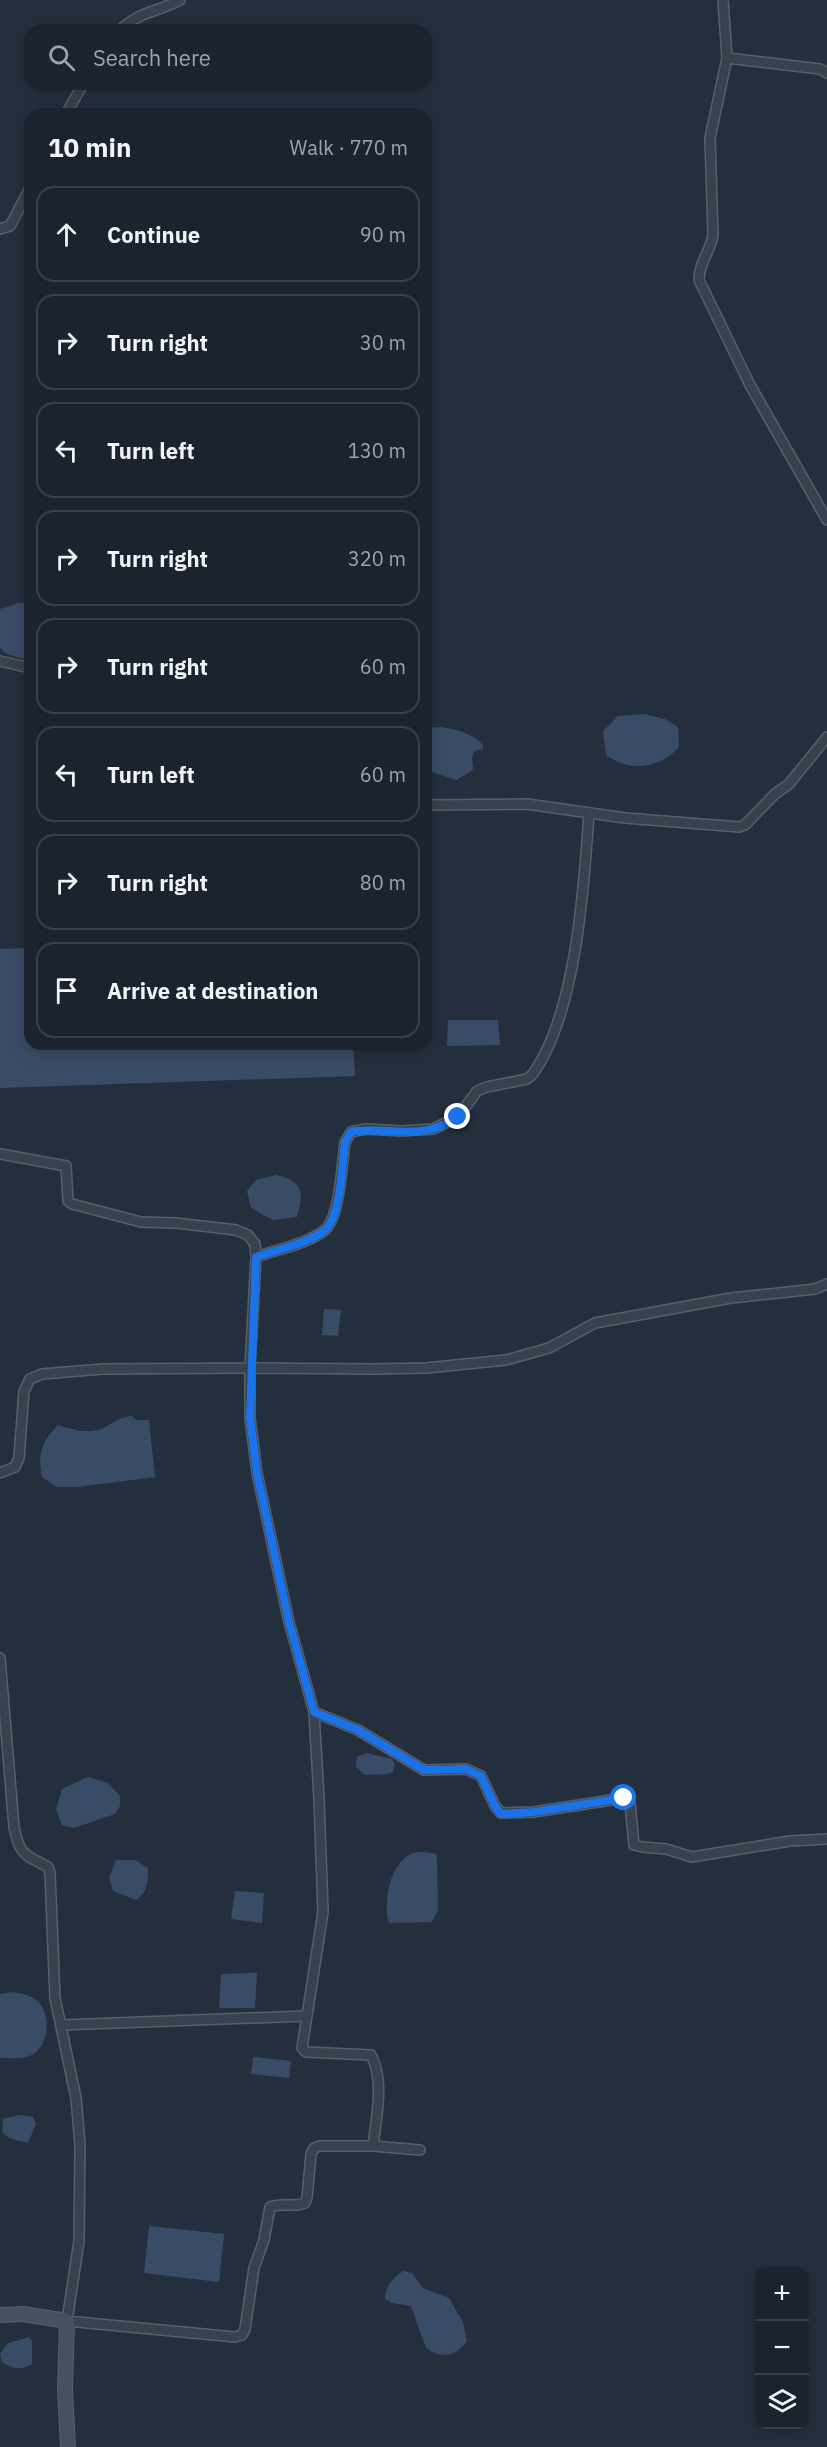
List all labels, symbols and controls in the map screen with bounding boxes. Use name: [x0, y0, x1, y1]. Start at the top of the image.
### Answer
search box: [24, 24, 432, 90]
icon: search: [45, 41, 78, 74]
text: Search here: [93, 43, 211, 72]
text: 10 min: [48, 130, 132, 164]
text: Walk · 770 m: [290, 134, 408, 161]
icon: ahead: [50, 218, 83, 251]
text: Continue: [107, 220, 200, 249]
text: 90 m: [360, 221, 406, 248]
icon: right: [50, 326, 83, 359]
text: Turn right: [107, 328, 208, 357]
text: 30 m: [360, 329, 406, 356]
icon: left: [50, 434, 83, 467]
text: Turn left: [107, 436, 195, 465]
text: 130 m: [348, 437, 406, 464]
icon: right: [50, 542, 83, 575]
text: Turn right: [107, 544, 208, 573]
text: 320 m: [348, 545, 406, 572]
icon: right: [50, 650, 83, 683]
text: Turn right: [107, 652, 208, 681]
text: 60 m: [360, 653, 406, 680]
icon: left: [50, 758, 83, 791]
text: Turn left: [107, 760, 195, 789]
text: 60 m: [360, 761, 406, 788]
icon: right: [50, 866, 83, 899]
text: Turn right: [107, 868, 208, 897]
text: 80 m: [360, 869, 406, 896]
icon: arrive: [50, 974, 83, 1007]
text: Arrive at destination: [107, 976, 318, 1005]
route end: [444, 1103, 470, 1129]
route start: [610, 1784, 636, 1810]
map controls: [755, 2267, 809, 2429]
button: +: [755, 2267, 809, 2321]
button: −: [755, 2321, 809, 2375]
button: layers: [755, 2375, 809, 2429]

